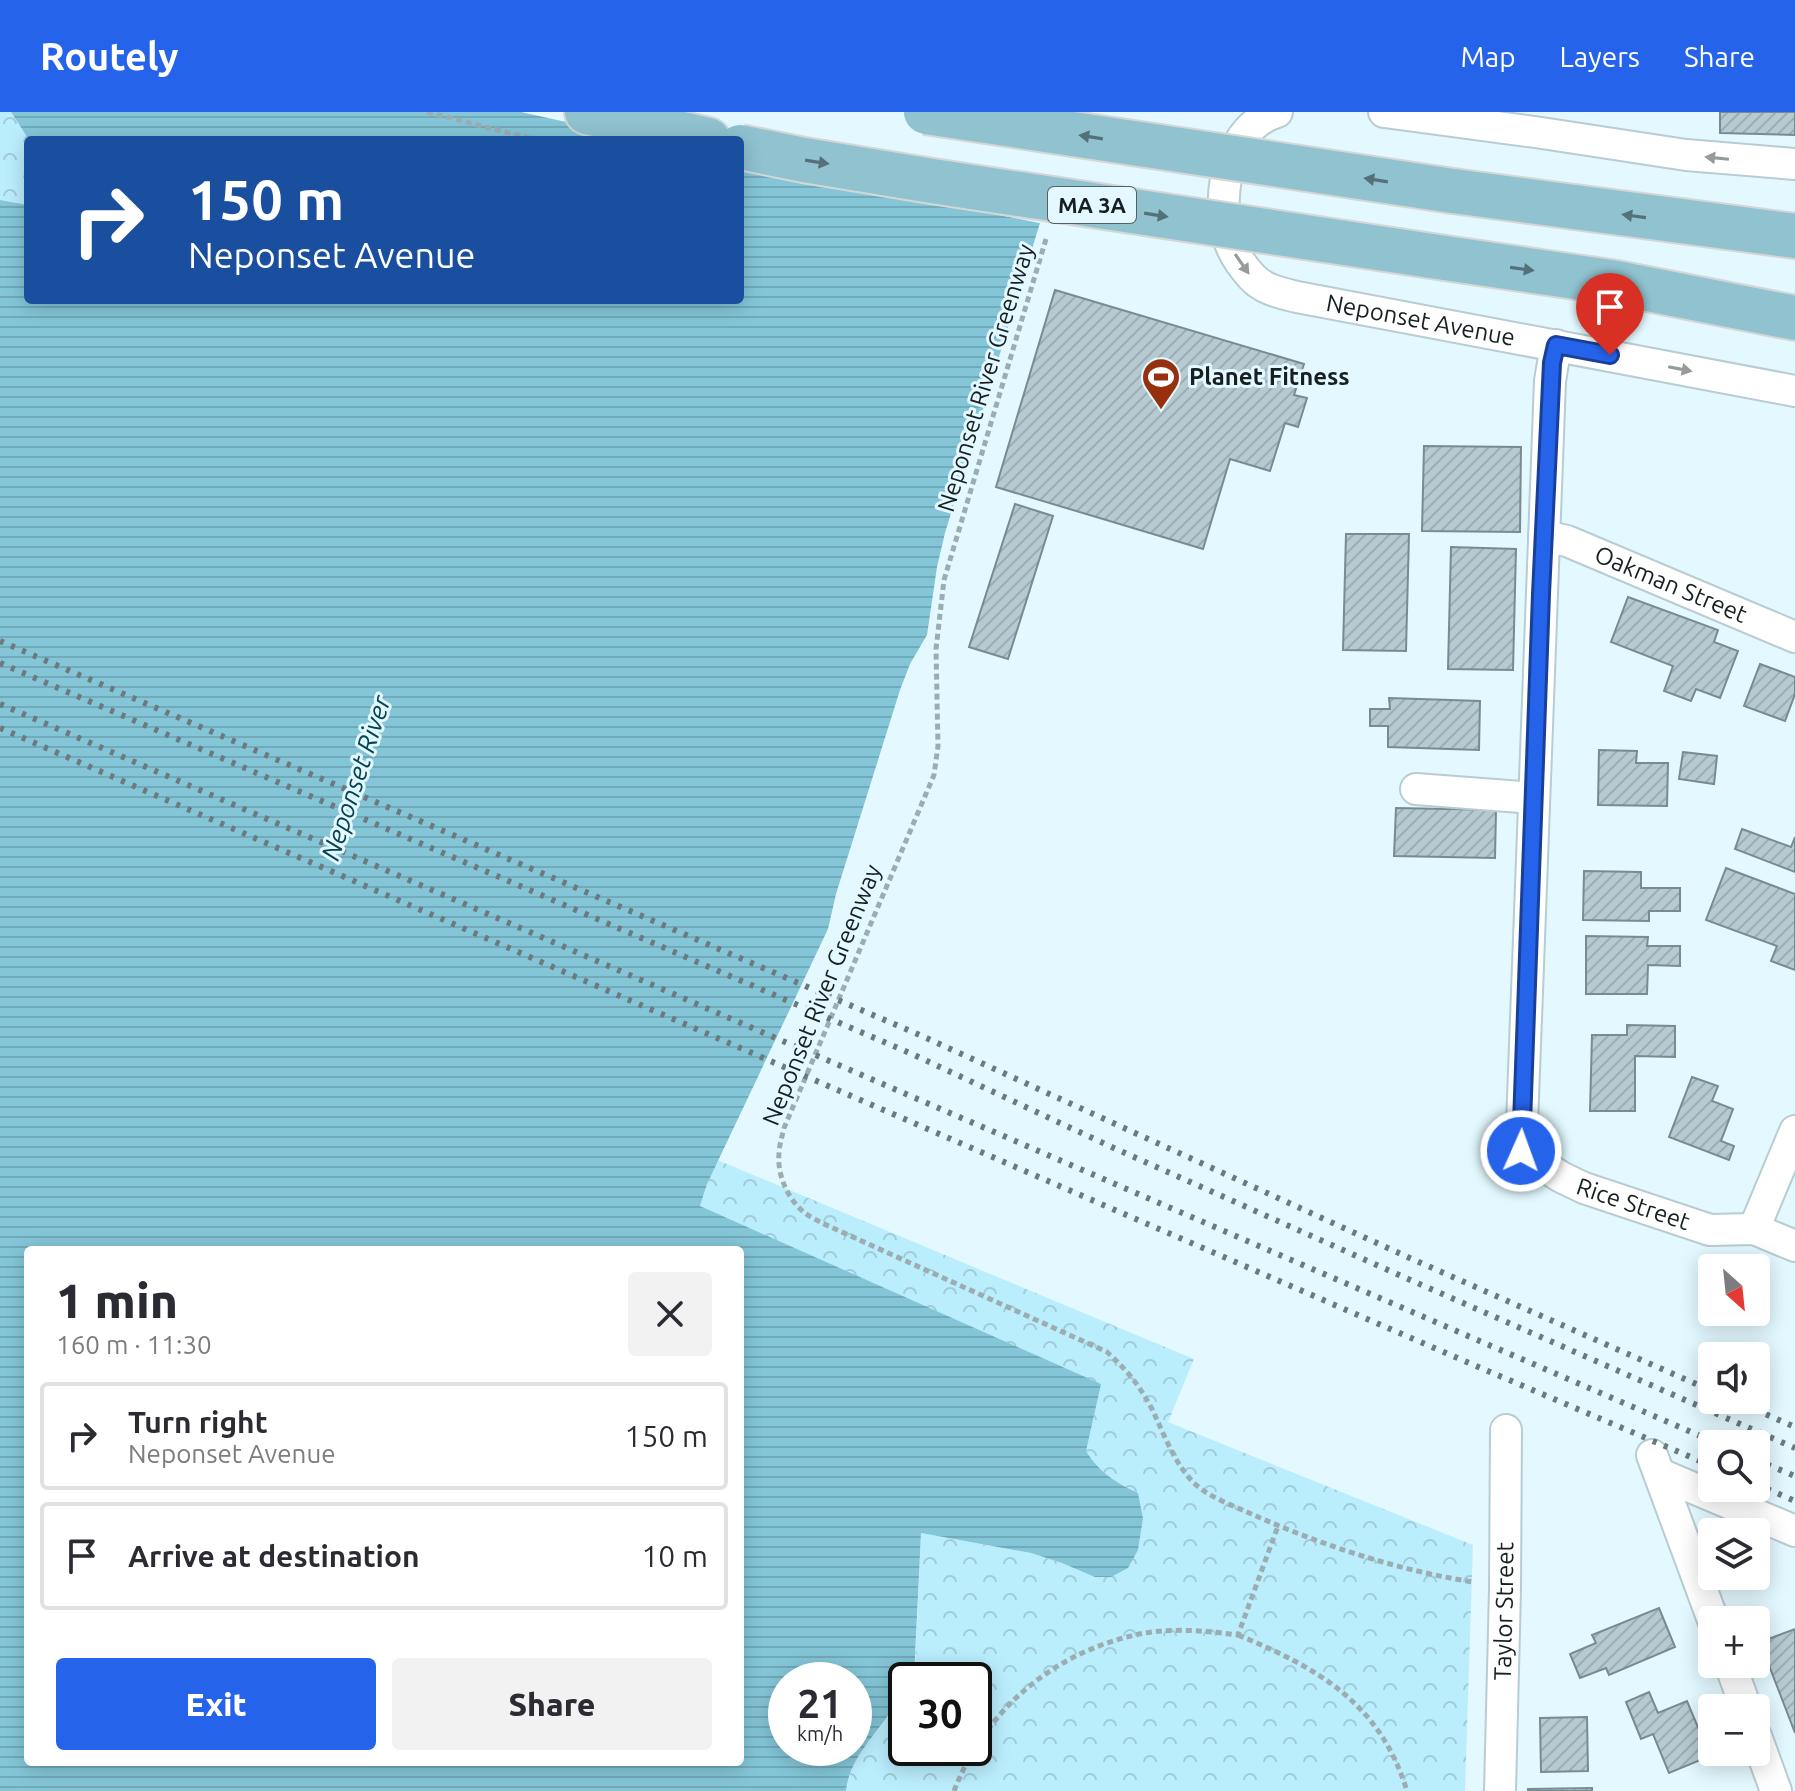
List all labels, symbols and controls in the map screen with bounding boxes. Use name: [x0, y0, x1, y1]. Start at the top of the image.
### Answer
text: Routely: [40, 35, 178, 77]
text: Map: [1460, 41, 1516, 72]
text: Layers: [1560, 41, 1640, 72]
text: Share: [1684, 41, 1755, 72]
one-way arrow: [1078, 130, 1103, 143]
one-way arrow: [1704, 151, 1729, 164]
one-way arrow: [804, 156, 829, 169]
icon: right: [56, 168, 160, 272]
text: 150 m: [188, 168, 344, 231]
one-way arrow: [1363, 173, 1388, 186]
road number: MA 3A: [1048, 187, 1136, 223]
one-way arrow: [1144, 209, 1169, 221]
one-way arrow: [1621, 209, 1646, 222]
text: Neponset Avenue: [188, 234, 475, 275]
street label: Neponset River Greenway: [932, 240, 1039, 515]
one-way arrow: [1234, 253, 1249, 274]
one-way arrow: [1510, 263, 1535, 276]
pin: [1576, 273, 1644, 355]
icon: arrive: [1588, 285, 1632, 329]
street label: Neponset Avenue: [1324, 289, 1517, 351]
sports icon: Planet Fitness: [1140, 356, 1182, 411]
place label: Planet Fitness: [1189, 363, 1350, 390]
one-way arrow: [1667, 363, 1692, 375]
street label: Oakman Street: [1591, 540, 1751, 628]
water label: Neponset River: [315, 691, 396, 864]
street label: Neponset River Greenway: [757, 860, 886, 1129]
position arrow: [1479, 1109, 1563, 1193]
street label: Rice Street: [1573, 1172, 1694, 1235]
north arrow: [1698, 1254, 1770, 1326]
map controls: [1698, 1254, 1770, 1766]
button: close: [628, 1272, 712, 1356]
text: 1 min: [56, 1273, 178, 1327]
text: 160 m · 11:30: [56, 1330, 212, 1359]
button: sound: [1698, 1342, 1770, 1414]
text: Turn right: [128, 1405, 268, 1439]
icon: right: [60, 1414, 104, 1458]
text: 150 m: [624, 1419, 708, 1453]
button: search: [1698, 1430, 1770, 1502]
text: Neponset Avenue: [128, 1439, 336, 1468]
button: layers: [1698, 1518, 1770, 1590]
icon: arrive: [60, 1534, 104, 1578]
text: Arrive at destination: [128, 1539, 420, 1573]
text: 10 m: [641, 1539, 708, 1573]
street label: Taylor Street: [1489, 1541, 1518, 1681]
button: +: [1698, 1606, 1770, 1678]
button: Exit: [56, 1658, 376, 1750]
button: Share: [392, 1658, 712, 1750]
speed limit sign: 30: [888, 1662, 992, 1766]
text: 21: [797, 1681, 843, 1726]
button: −: [1698, 1694, 1770, 1766]
text: km/h: [797, 1722, 843, 1745]

